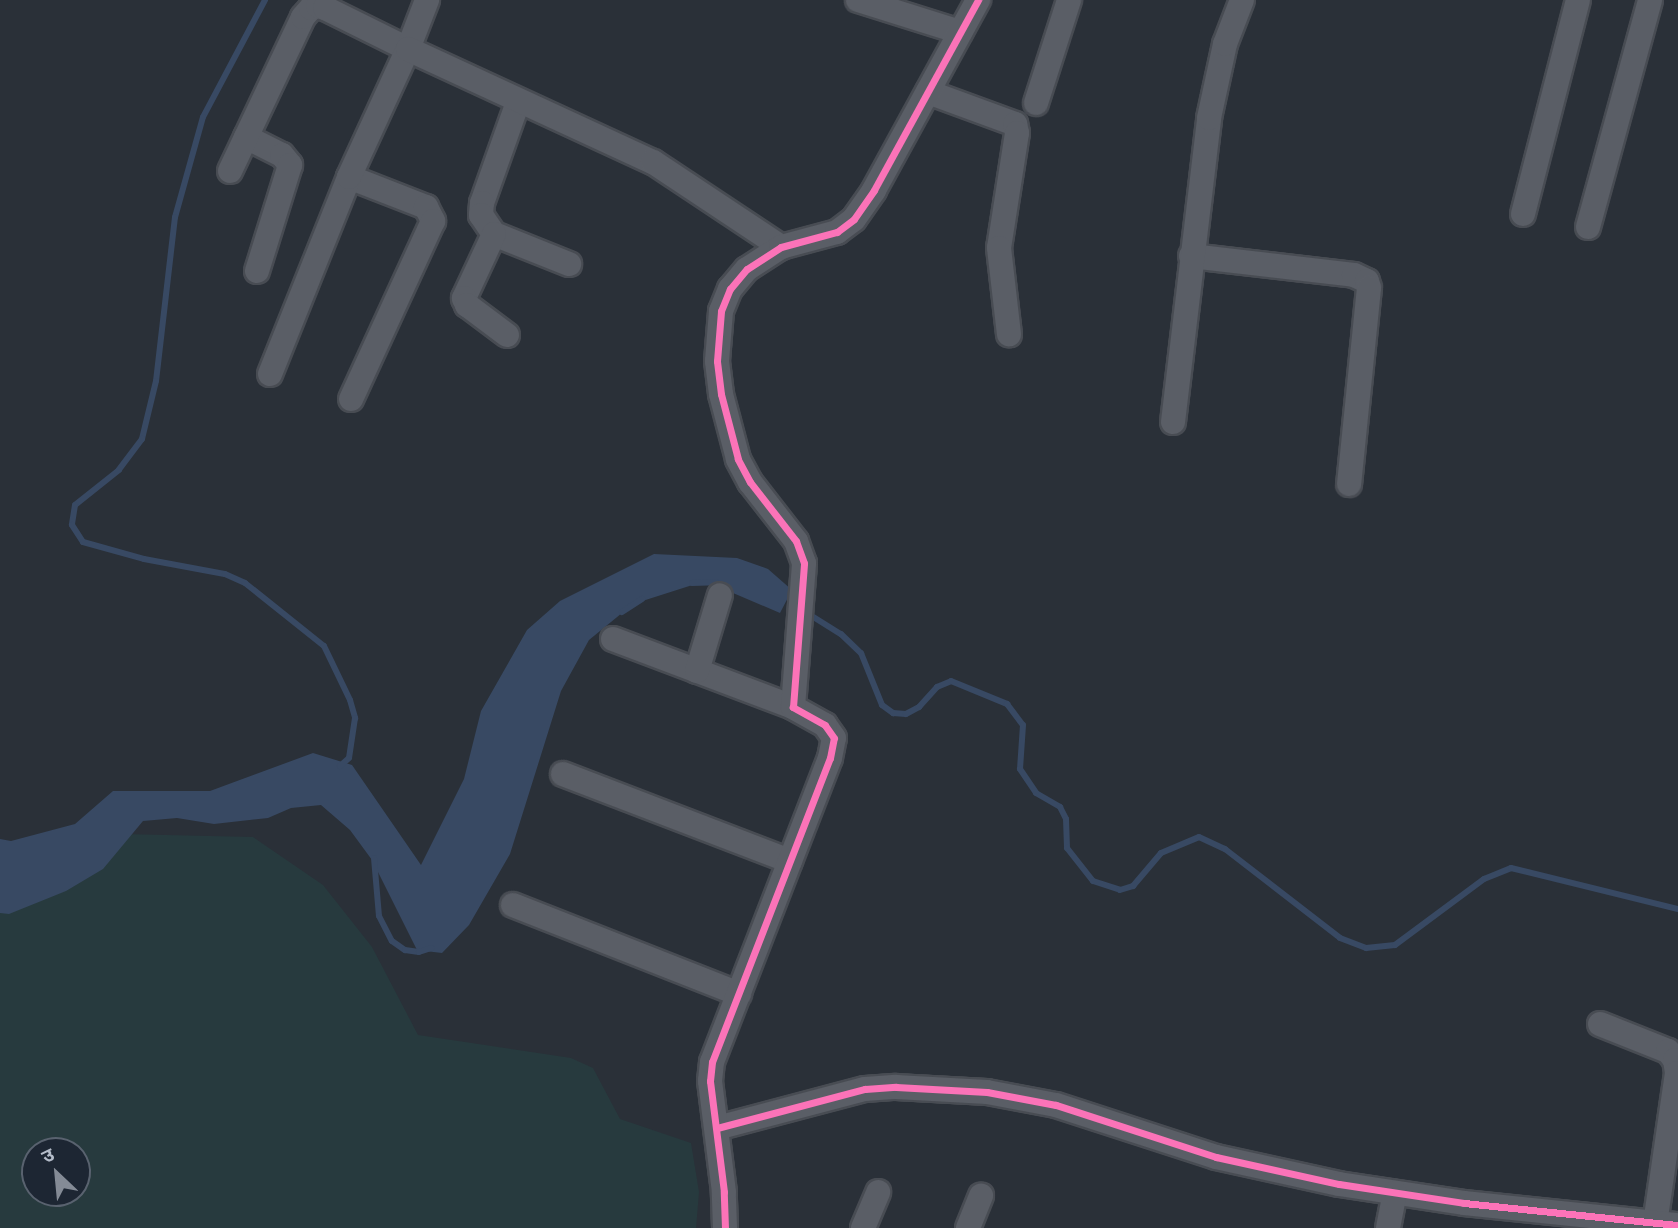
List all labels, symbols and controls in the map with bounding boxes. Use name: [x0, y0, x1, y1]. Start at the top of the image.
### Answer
north arrow: [21, 1137, 91, 1207]
text: उ: [37, 1142, 57, 1167]

